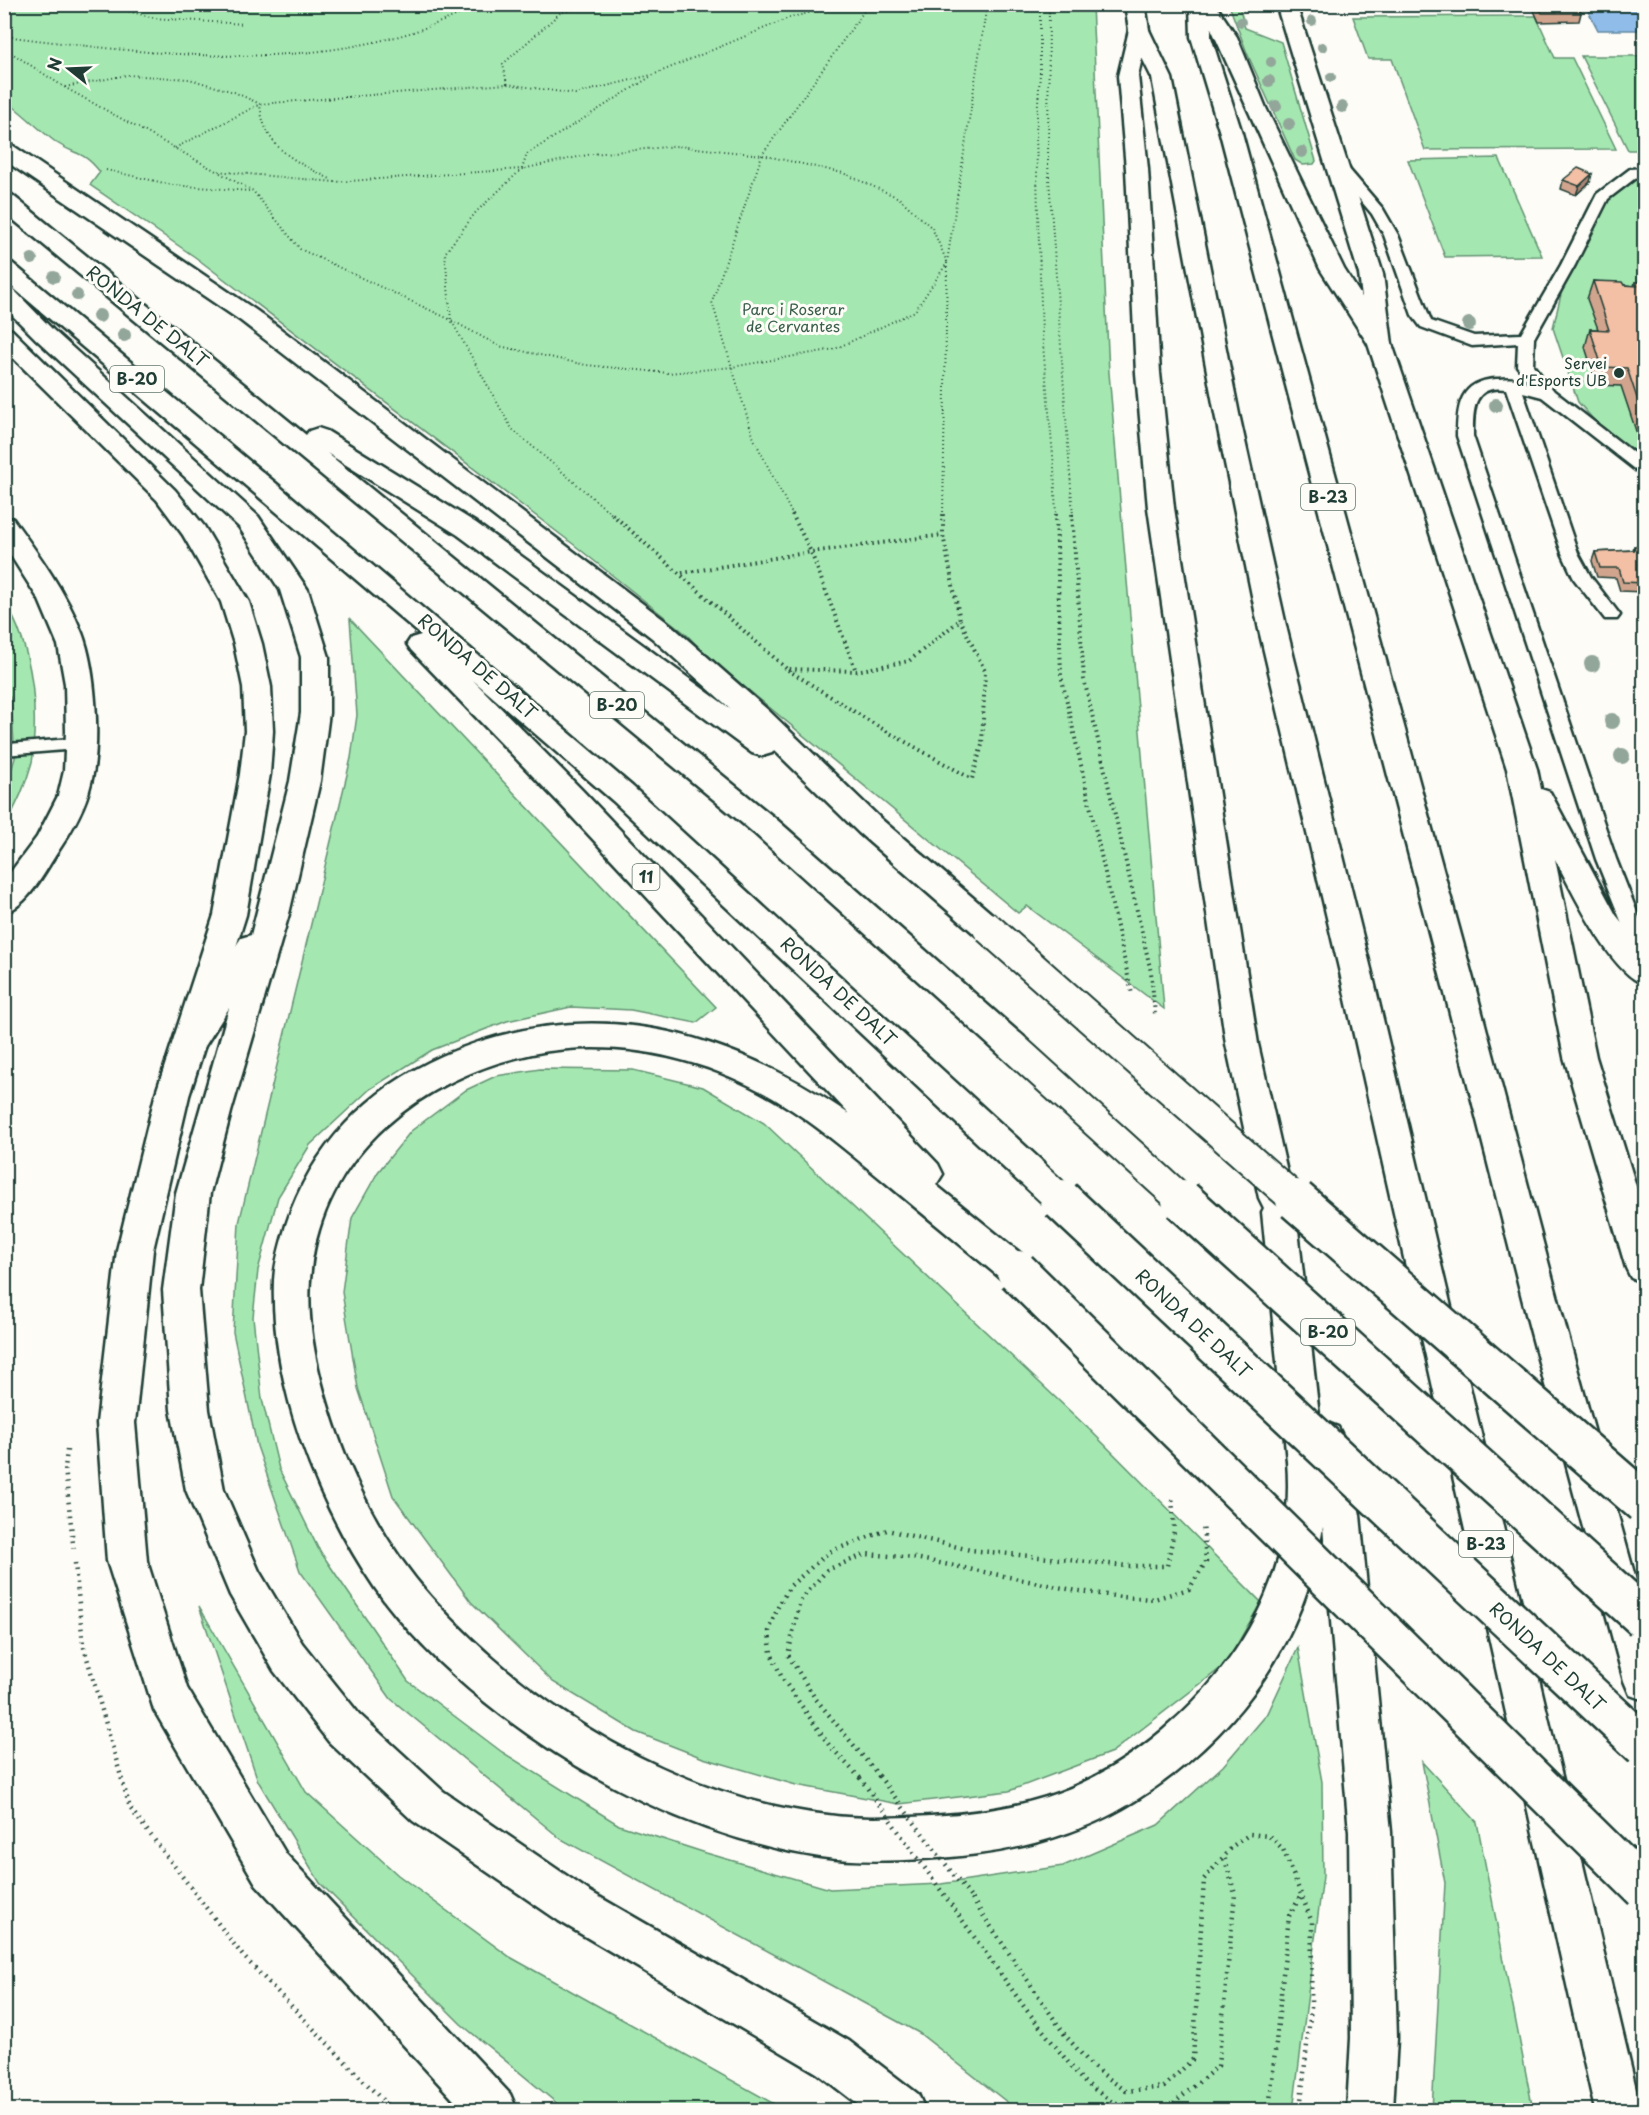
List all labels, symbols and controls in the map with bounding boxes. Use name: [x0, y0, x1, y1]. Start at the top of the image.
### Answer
north arrow: [39, 39, 99, 99]
text: N: [40, 54, 67, 74]
street label: RONDA DE DALT: [81, 258, 215, 374]
park label: Parc i Roserar de Cervantes: [742, 297, 845, 337]
place label: Servei d'Esports UB: [1516, 351, 1607, 391]
road number: B-20: [110, 366, 164, 392]
marker: Servei d'Esports UB: [1612, 366, 1626, 380]
road number: B-23: [1301, 484, 1355, 510]
street label: RONDA DE DALT: [412, 606, 544, 726]
road number: B-20: [590, 692, 644, 718]
road number: 11: [632, 864, 660, 890]
street label: RONDA DE DALT: [775, 930, 904, 1052]
street label: RONDA DE DALT: [1130, 1262, 1259, 1384]
road number: B-20: [1301, 1319, 1355, 1345]
road number: B-23: [1459, 1531, 1513, 1557]
street label: RONDA DE DALT: [1484, 1595, 1613, 1717]

